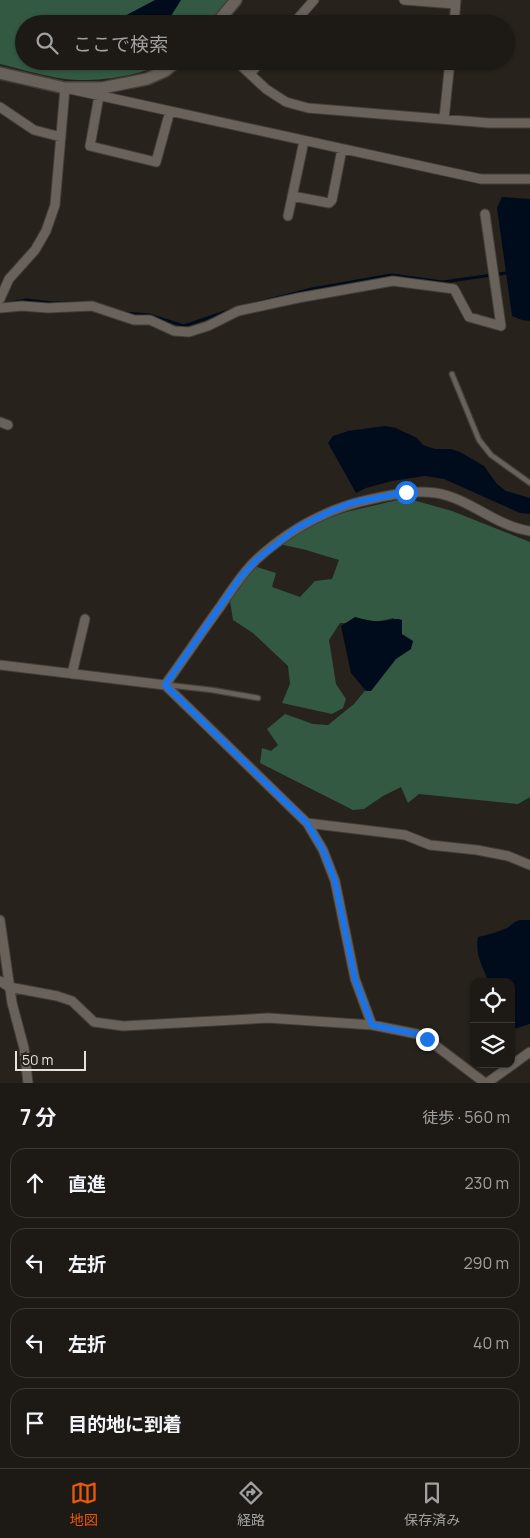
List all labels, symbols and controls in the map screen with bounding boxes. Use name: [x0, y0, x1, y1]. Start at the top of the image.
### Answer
search box: [15, 15, 515, 70]
icon: search: [33, 29, 61, 57]
text: ここで検索: [73, 31, 168, 57]
route start: [395, 481, 418, 504]
map controls: [470, 978, 515, 1068]
button: locate: [470, 978, 515, 1023]
button: layers: [470, 1023, 515, 1068]
route end: [416, 1028, 439, 1051]
scale bar: [15, 1048, 86, 1071]
text: 50 m: [22, 1050, 53, 1069]
text: 7 分: [20, 1103, 56, 1131]
text: 徒歩 · 560 m: [422, 1106, 510, 1128]
icon: ahead: [21, 1169, 49, 1197]
text: 直進: [68, 1171, 106, 1197]
text: 230 m: [465, 1172, 509, 1194]
icon: left: [21, 1249, 49, 1277]
text: 左折: [68, 1251, 106, 1277]
text: 290 m: [463, 1252, 509, 1274]
icon: left: [21, 1329, 49, 1357]
text: 左折: [68, 1331, 106, 1357]
text: 40 m: [473, 1332, 509, 1354]
icon: arrive: [21, 1409, 49, 1437]
text: 目的地に到着: [68, 1411, 182, 1437]
tab: 地図: [70, 1479, 98, 1529]
tab: 経路: [237, 1479, 265, 1529]
tab: 保存済み: [404, 1479, 460, 1529]

